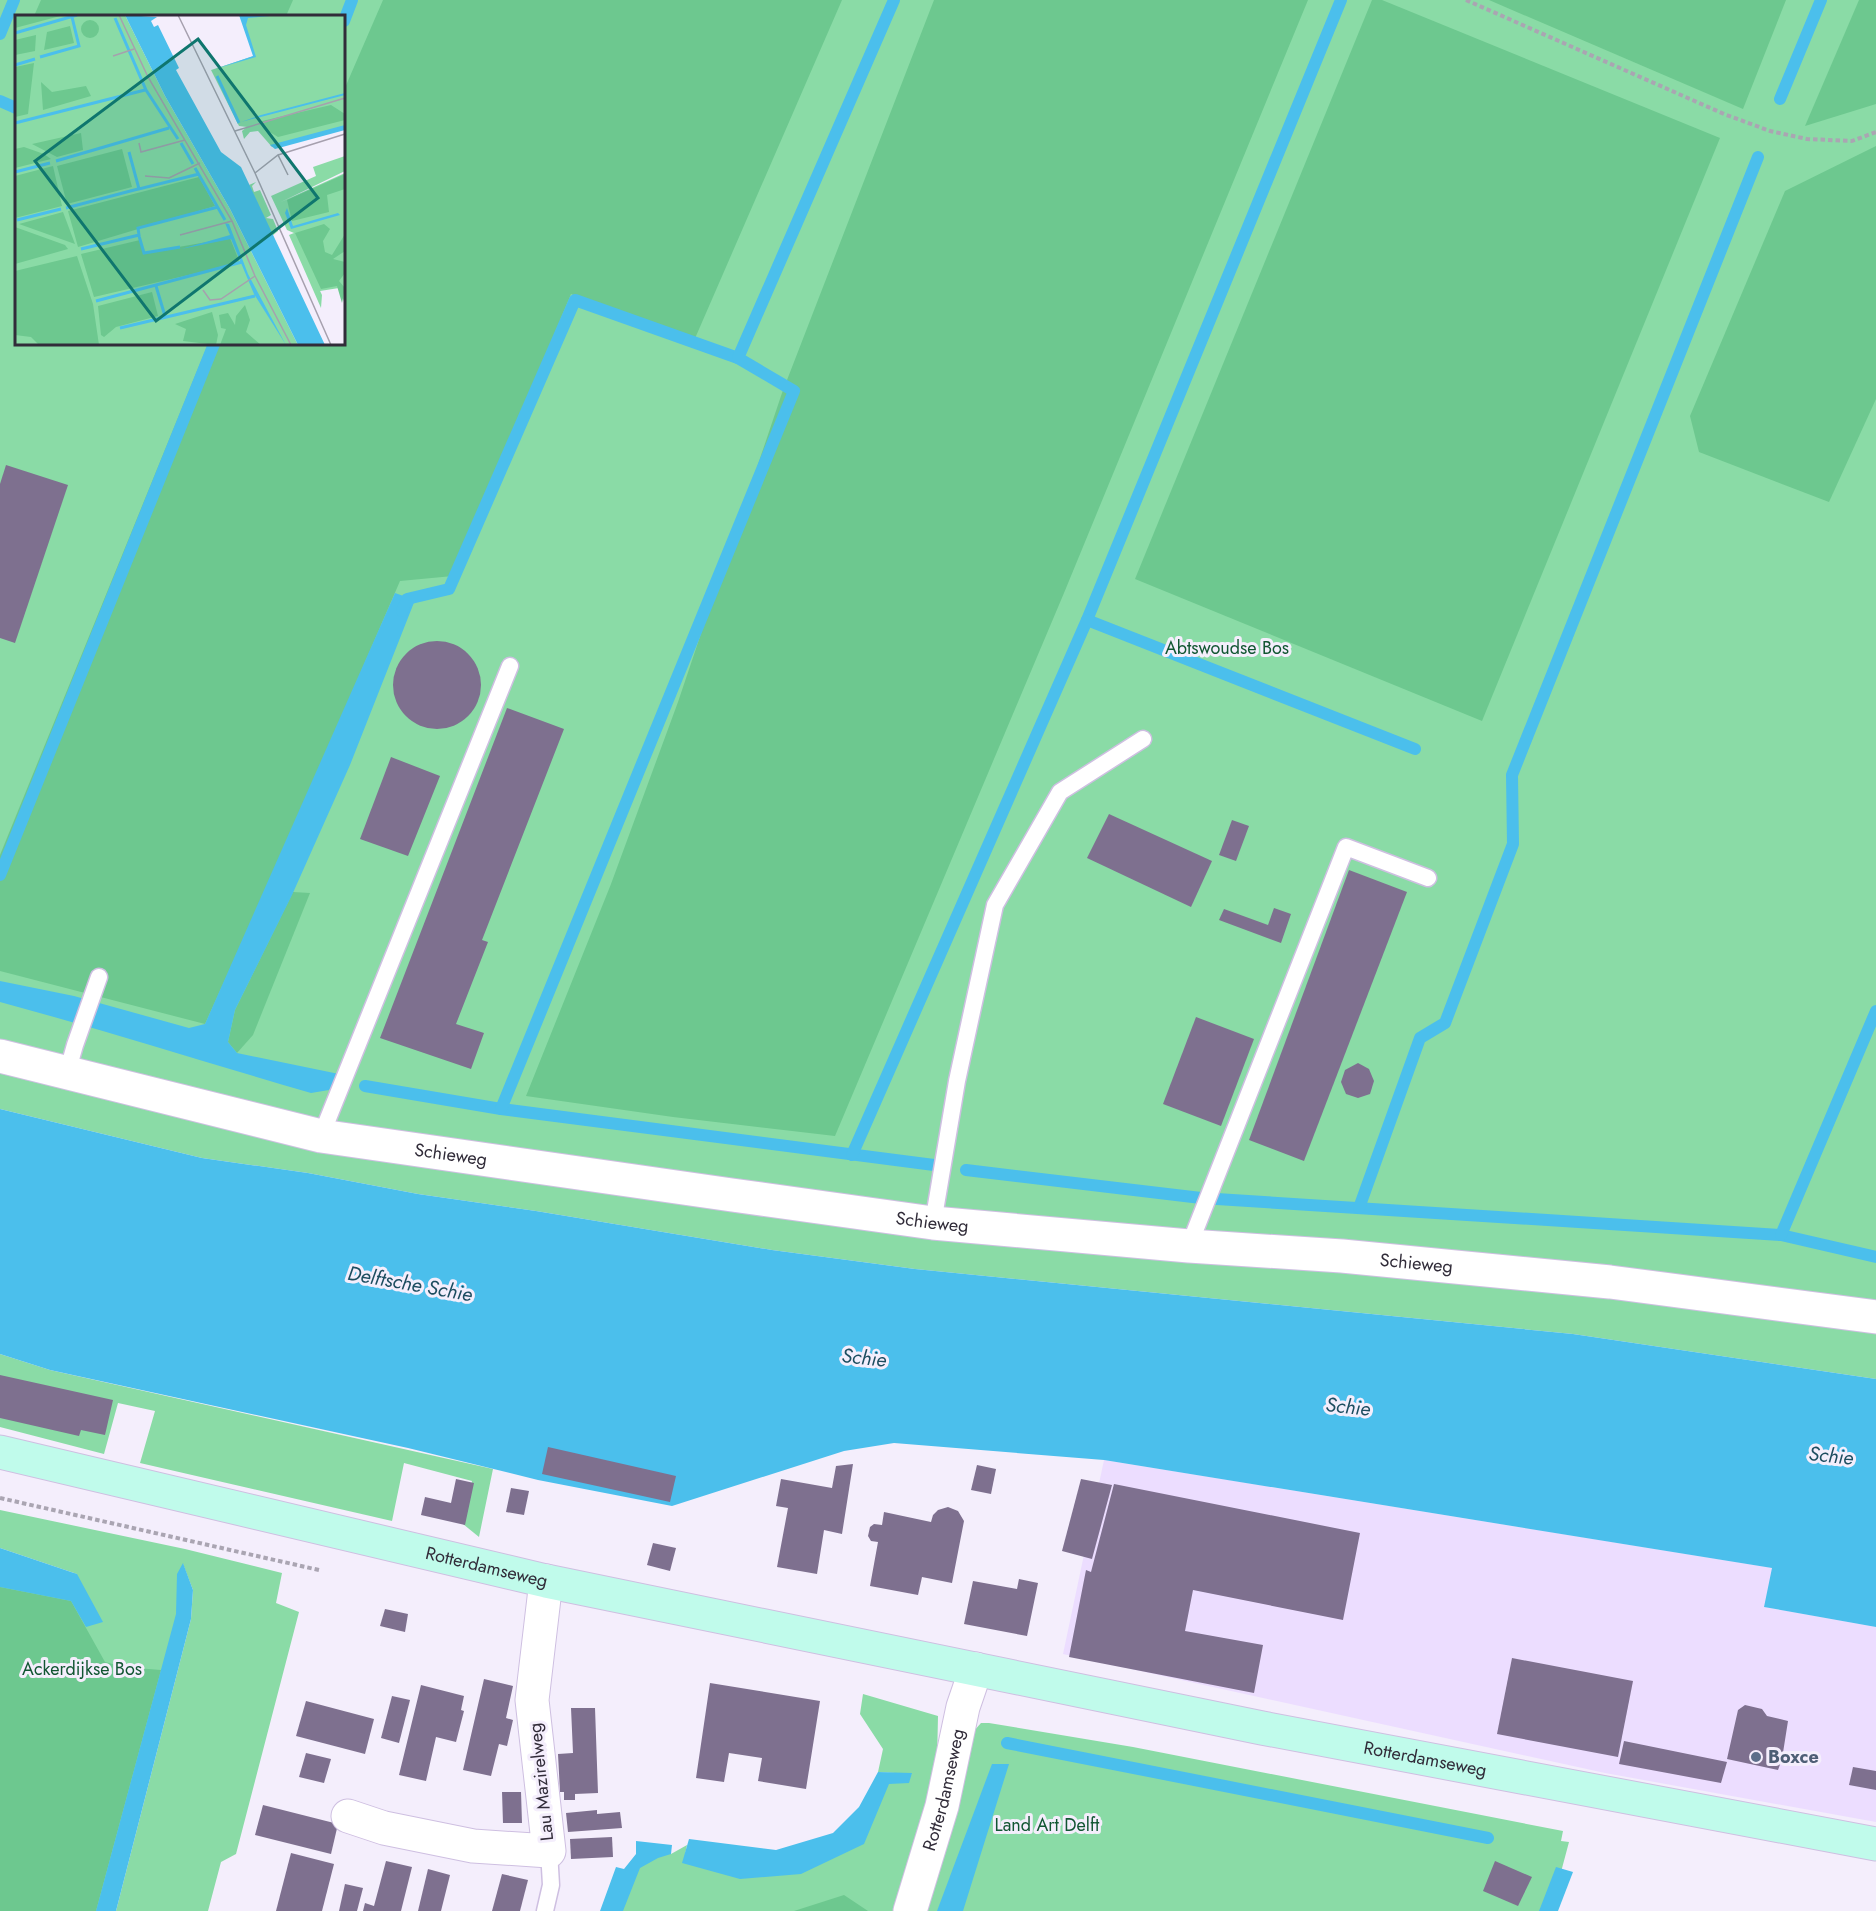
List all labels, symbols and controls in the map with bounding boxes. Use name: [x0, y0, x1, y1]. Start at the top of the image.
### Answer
inset map: [15, 15, 345, 345]
park label: Abtswoudse Bos: [1165, 635, 1289, 661]
street label: Schieweg: [413, 1137, 489, 1173]
street label: Schieweg: [894, 1205, 970, 1239]
street label: Schieweg: [1379, 1247, 1454, 1280]
water label: Delftsche Schie: [345, 1259, 475, 1309]
water label: Schie: [840, 1341, 888, 1375]
water label: Schie: [1324, 1390, 1372, 1424]
water label: Schie: [1807, 1439, 1855, 1473]
street label: Rotterdamseweg: [423, 1540, 550, 1594]
park label: Ackerdijkse Bos: [22, 1656, 142, 1682]
street label: Lau Mazirelweg: [522, 1722, 560, 1842]
street label: Rotterdamseweg: [916, 1726, 971, 1854]
street label: Rotterdamseweg: [1361, 1734, 1489, 1783]
place label: Boxce: [1768, 1744, 1819, 1770]
marker: Boxce: [1749, 1750, 1763, 1764]
park label: Land Art Delft: [995, 1812, 1100, 1838]

